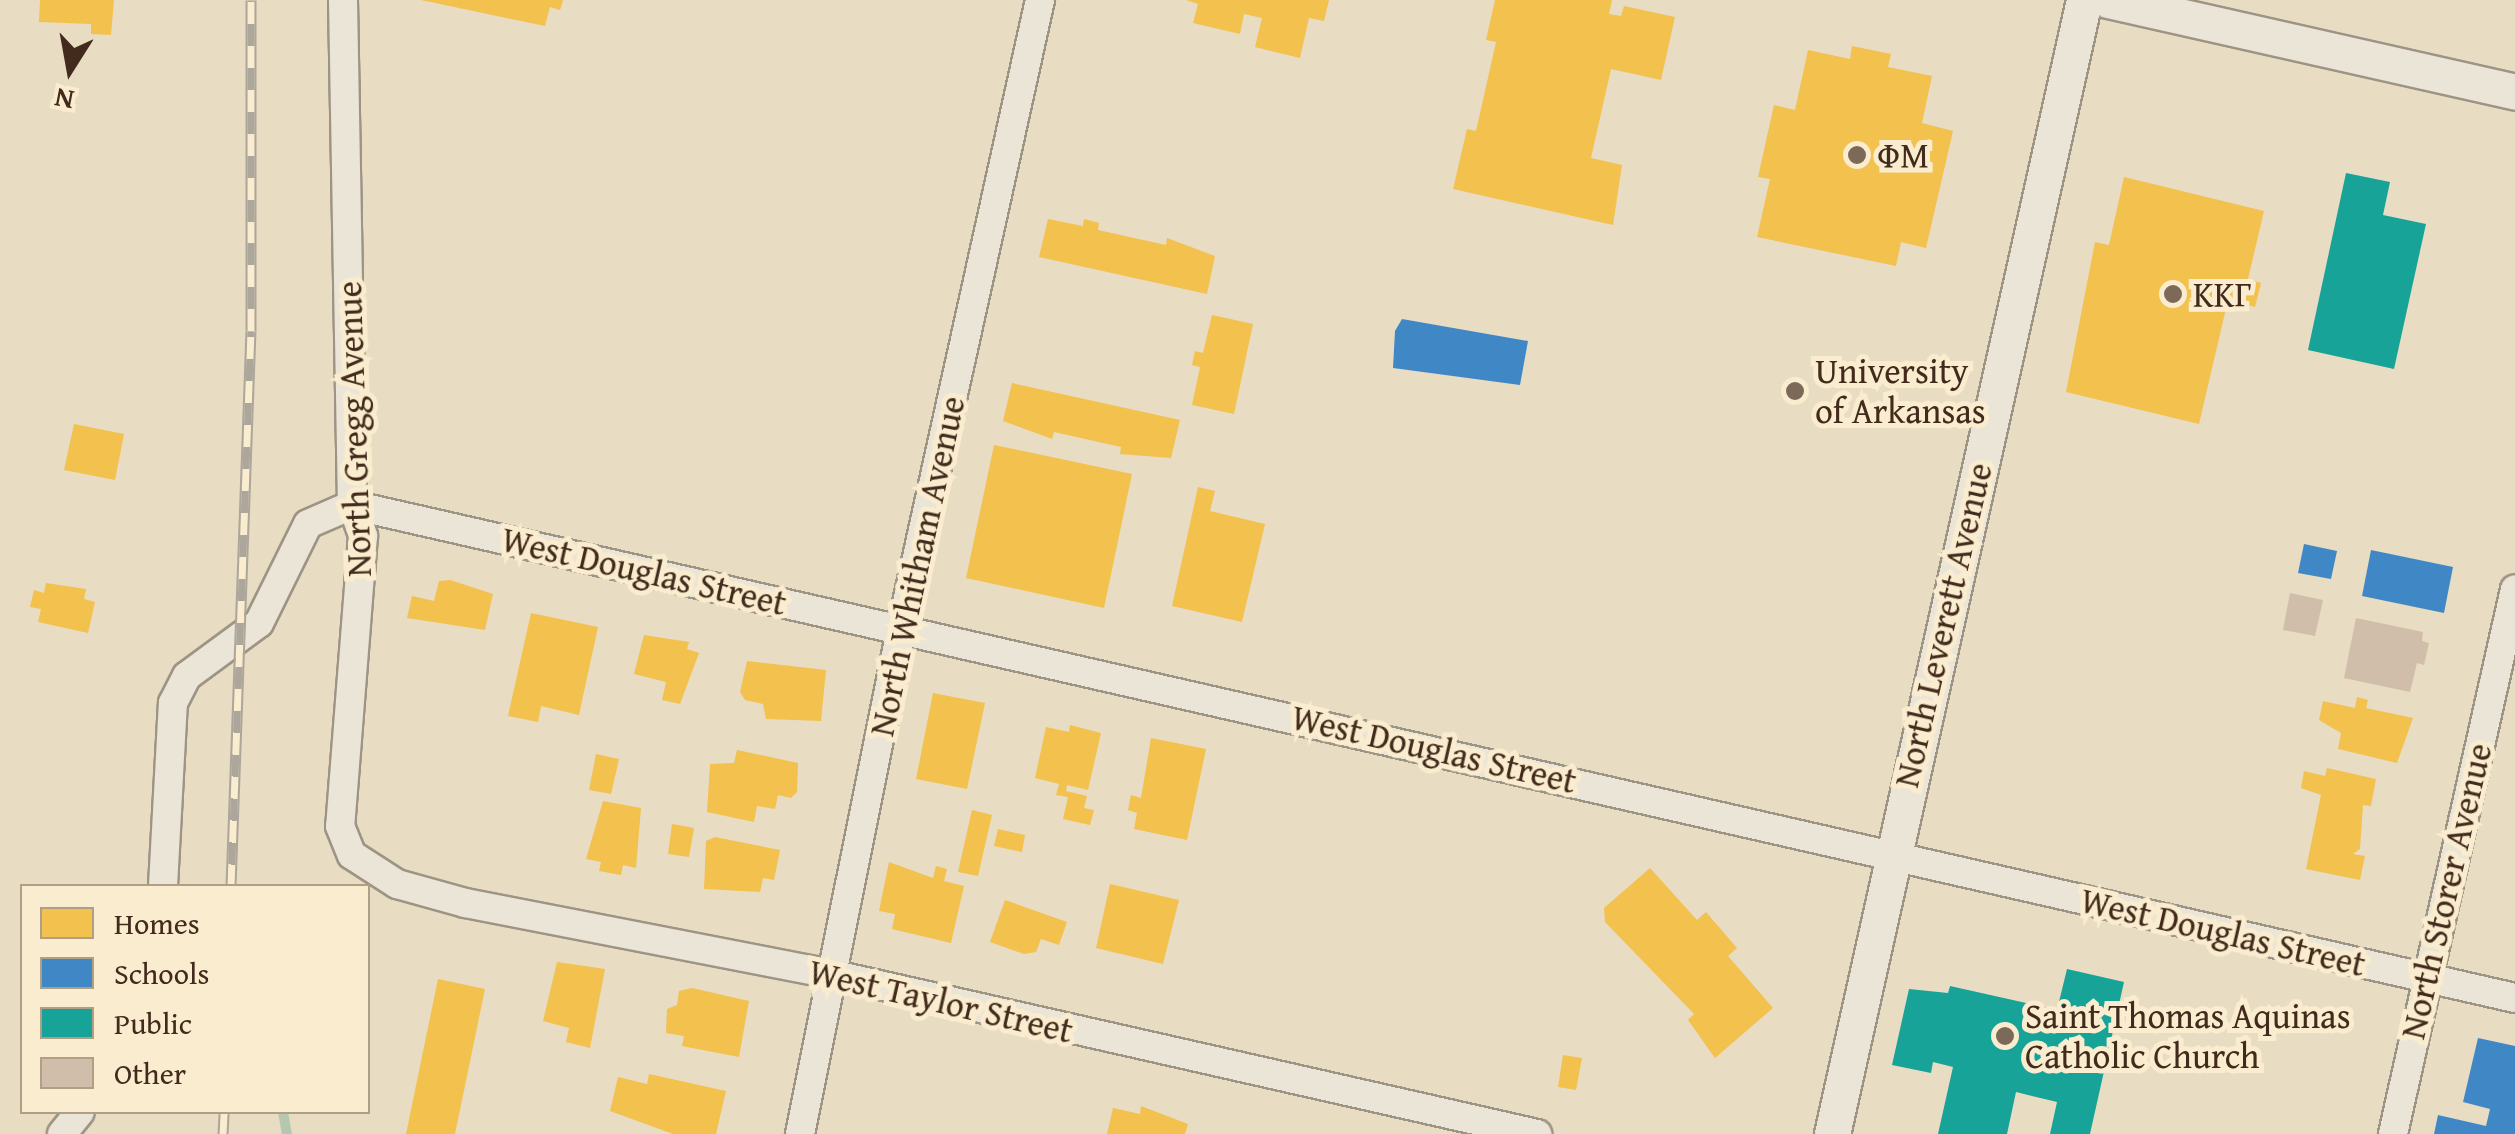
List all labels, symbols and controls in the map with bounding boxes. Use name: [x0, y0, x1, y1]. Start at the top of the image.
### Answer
north arrow: [20, 20, 120, 120]
text: N: [51, 78, 77, 122]
place label: ΦΜ: [1877, 134, 1929, 176]
marker: ΦΜ: [1846, 144, 1868, 166]
place label: ΚΚΓ: [2193, 273, 2251, 315]
street label: North Gregg Avenue: [328, 280, 380, 578]
marker: ΚΚΓ: [2162, 283, 2184, 305]
place label: University of Arkansas: [1815, 350, 1986, 432]
marker: University of Arkansas: [1784, 380, 1806, 402]
street label: North Whitham Avenue: [860, 392, 974, 740]
street label: North Leverett Avenue: [1885, 459, 2001, 791]
street label: West Douglas Street: [498, 518, 790, 624]
street label: West Douglas Street: [1288, 696, 1580, 802]
street label: North Storer Avenue: [2392, 739, 2500, 1043]
street label: West Douglas Street: [2077, 879, 2369, 985]
legend: [20, 884, 370, 1114]
text: Homes: [114, 901, 200, 945]
street label: West Taylor Street: [805, 950, 1077, 1052]
text: Schools: [114, 951, 209, 995]
place label: Saint Thomas Aquinas Catholic Church: [2025, 995, 2351, 1077]
text: Public: [114, 1001, 192, 1045]
marker: Saint Thomas Aquinas Catholic Church: [1994, 1025, 2016, 1047]
text: Other: [114, 1051, 186, 1095]

